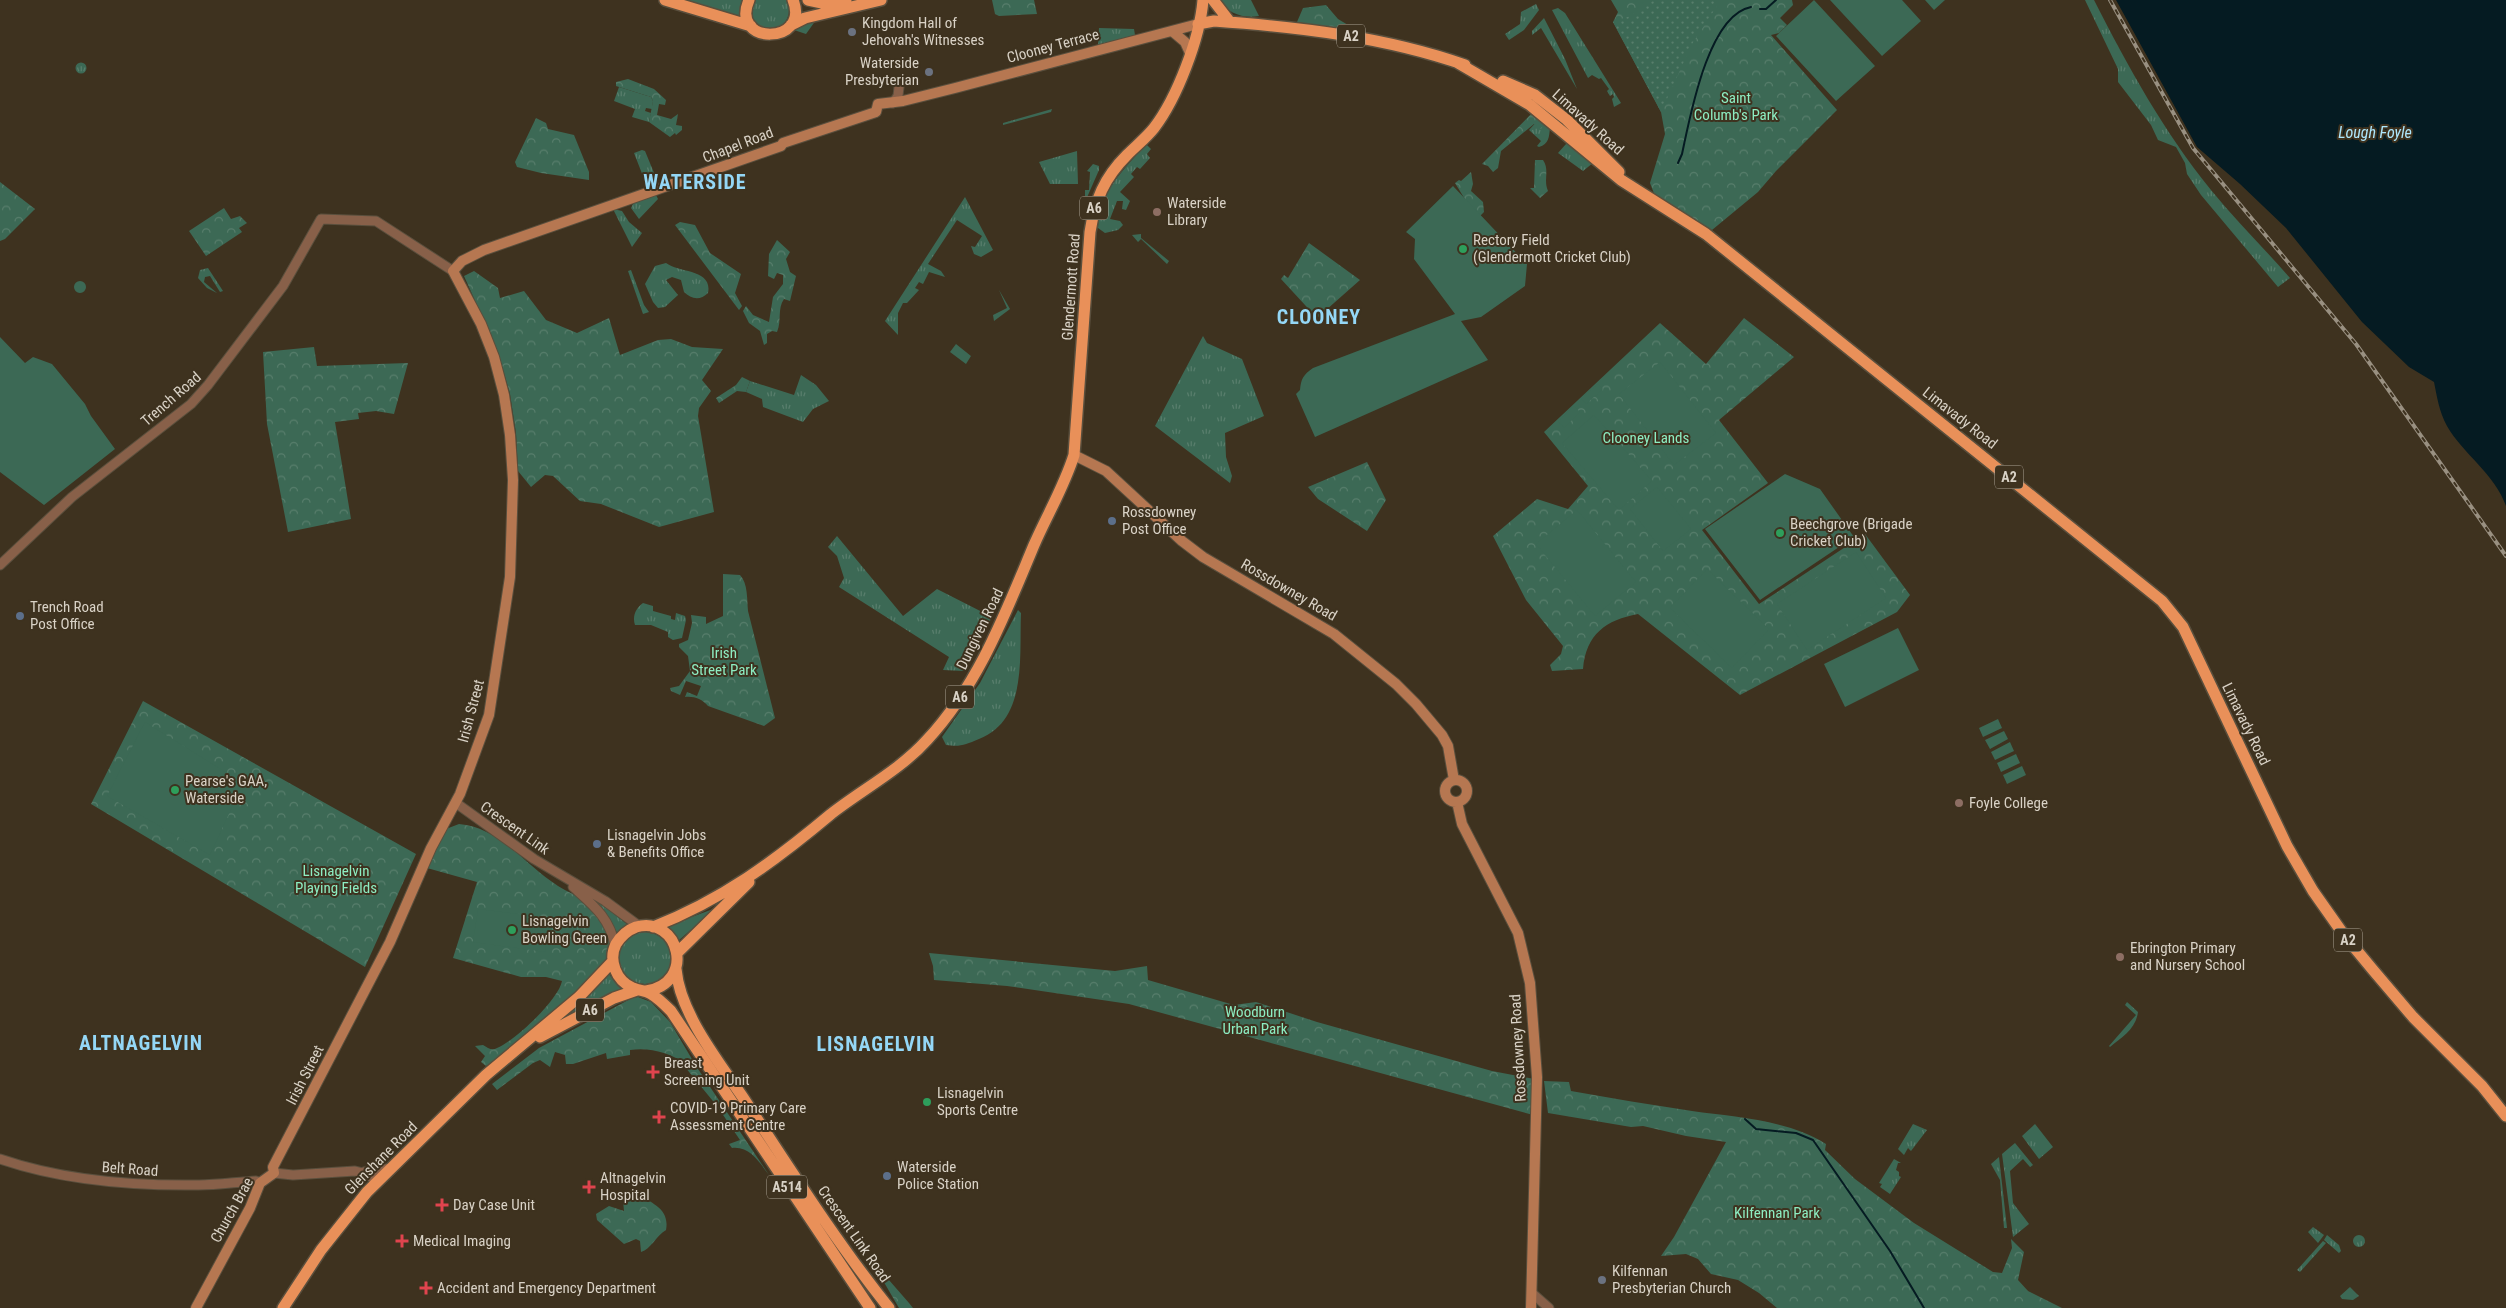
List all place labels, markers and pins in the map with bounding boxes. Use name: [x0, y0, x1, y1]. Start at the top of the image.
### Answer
place label: Kingdom Hall of Jehovah's Witnesses: [862, 14, 985, 49]
marker: Kingdom Hall of Jehovah's Witnesses: [846, 26, 858, 38]
place label: Waterside Presbyterian: [845, 54, 919, 89]
marker: Waterside Presbyterian: [923, 66, 935, 78]
place label: Waterside Library: [1167, 194, 1226, 229]
marker: Waterside Library: [1151, 206, 1163, 218]
place label: Rectory Field (Glendermott Cricket Club): [1473, 231, 1631, 266]
marker: Rectory Field (Glendermott Cricket Club): [1457, 243, 1469, 255]
place label: Rossdowney Post Office: [1122, 503, 1196, 538]
marker: Rossdowney Post Office: [1106, 515, 1118, 527]
place label: Beechgrove (Brigade Cricket Club): [1790, 515, 1912, 550]
marker: Beechgrove (Brigade Cricket Club): [1774, 527, 1786, 539]
place label: Trench Road Post Office: [30, 598, 104, 633]
marker: Trench Road Post Office: [14, 610, 26, 622]
place label: Pearse's GAA, Waterside: [185, 772, 267, 807]
marker: Pearse's GAA, Waterside: [169, 784, 181, 796]
place label: Foyle College: [1969, 794, 2048, 812]
marker: Foyle College: [1953, 797, 1965, 809]
place label: Lisnagelvin Jobs & Benefits Office: [607, 826, 706, 861]
marker: Lisnagelvin Jobs & Benefits Office: [591, 838, 603, 850]
place label: Lisnagelvin Bowling Green: [522, 912, 607, 947]
marker: Lisnagelvin Bowling Green: [506, 924, 518, 936]
place label: Ebrington Primary and Nursery School: [2130, 939, 2245, 974]
marker: Ebrington Primary and Nursery School: [2114, 951, 2126, 963]
place label: Breast Screening Unit: [664, 1054, 750, 1089]
marker: Breast Screening Unit: [646, 1065, 660, 1079]
place label: Lisnagelvin Sports Centre: [937, 1084, 1018, 1119]
marker: Lisnagelvin Sports Centre: [921, 1096, 933, 1108]
place label: COVID-19 Primary Care Assessment Centre: [670, 1099, 806, 1134]
marker: COVID-19 Primary Care Assessment Centre: [652, 1110, 666, 1124]
place label: Waterside Police Station: [897, 1158, 979, 1193]
place label: Altnagelvin Hospital: [600, 1169, 666, 1204]
marker: Waterside Police Station: [881, 1170, 893, 1182]
marker: Altnagelvin Hospital: [582, 1180, 596, 1194]
place label: Day Case Unit: [453, 1196, 535, 1214]
marker: Day Case Unit: [435, 1198, 449, 1212]
place label: Medical Imaging: [413, 1232, 511, 1250]
marker: Medical Imaging: [395, 1234, 409, 1248]
place label: Kilfennan Presbyterian Church: [1612, 1262, 1731, 1297]
marker: Kilfennan Presbyterian Church: [1596, 1274, 1608, 1286]
place label: Accident and Emergency Department: [437, 1279, 656, 1297]
marker: Accident and Emergency Department: [419, 1281, 433, 1295]

